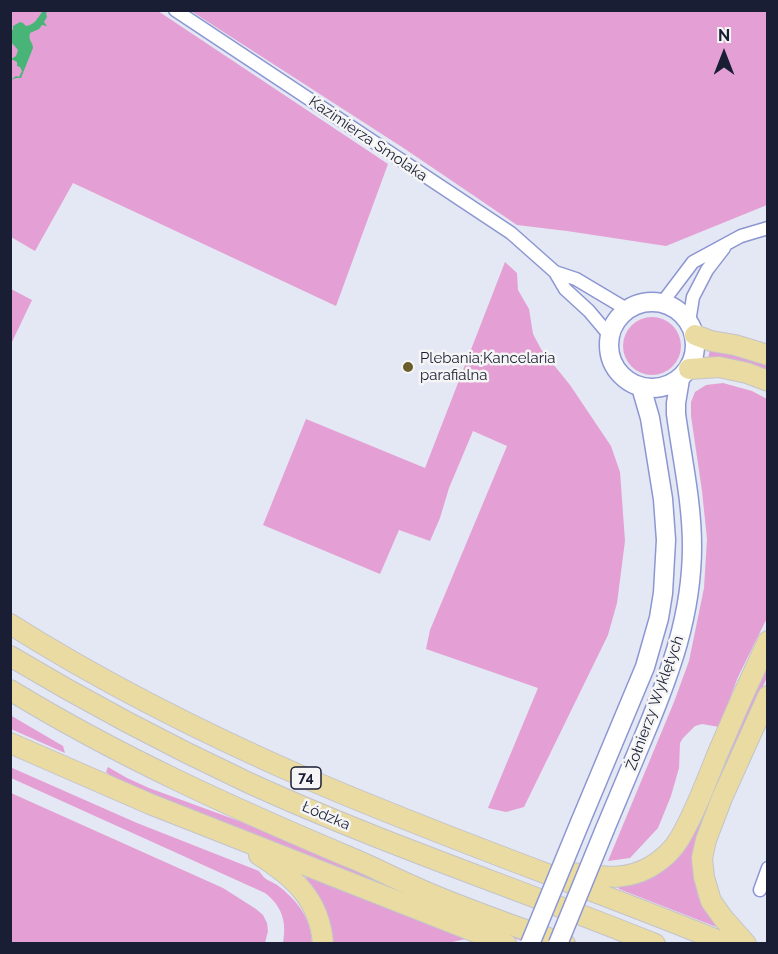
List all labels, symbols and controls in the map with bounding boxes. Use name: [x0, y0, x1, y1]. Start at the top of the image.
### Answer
north arrow: [694, 24, 754, 84]
text: N: [718, 26, 730, 45]
street label: Kazimierza Smolaka: [305, 93, 431, 185]
place label: Plebania;Kancelaria parafialna: [420, 349, 555, 384]
marker: Plebania;Kancelaria parafialna: [401, 360, 415, 374]
street label: Żołnierzy Wyklętych: [622, 633, 688, 773]
road number: 74: [291, 767, 321, 789]
street label: Łódzka: [299, 798, 353, 834]

